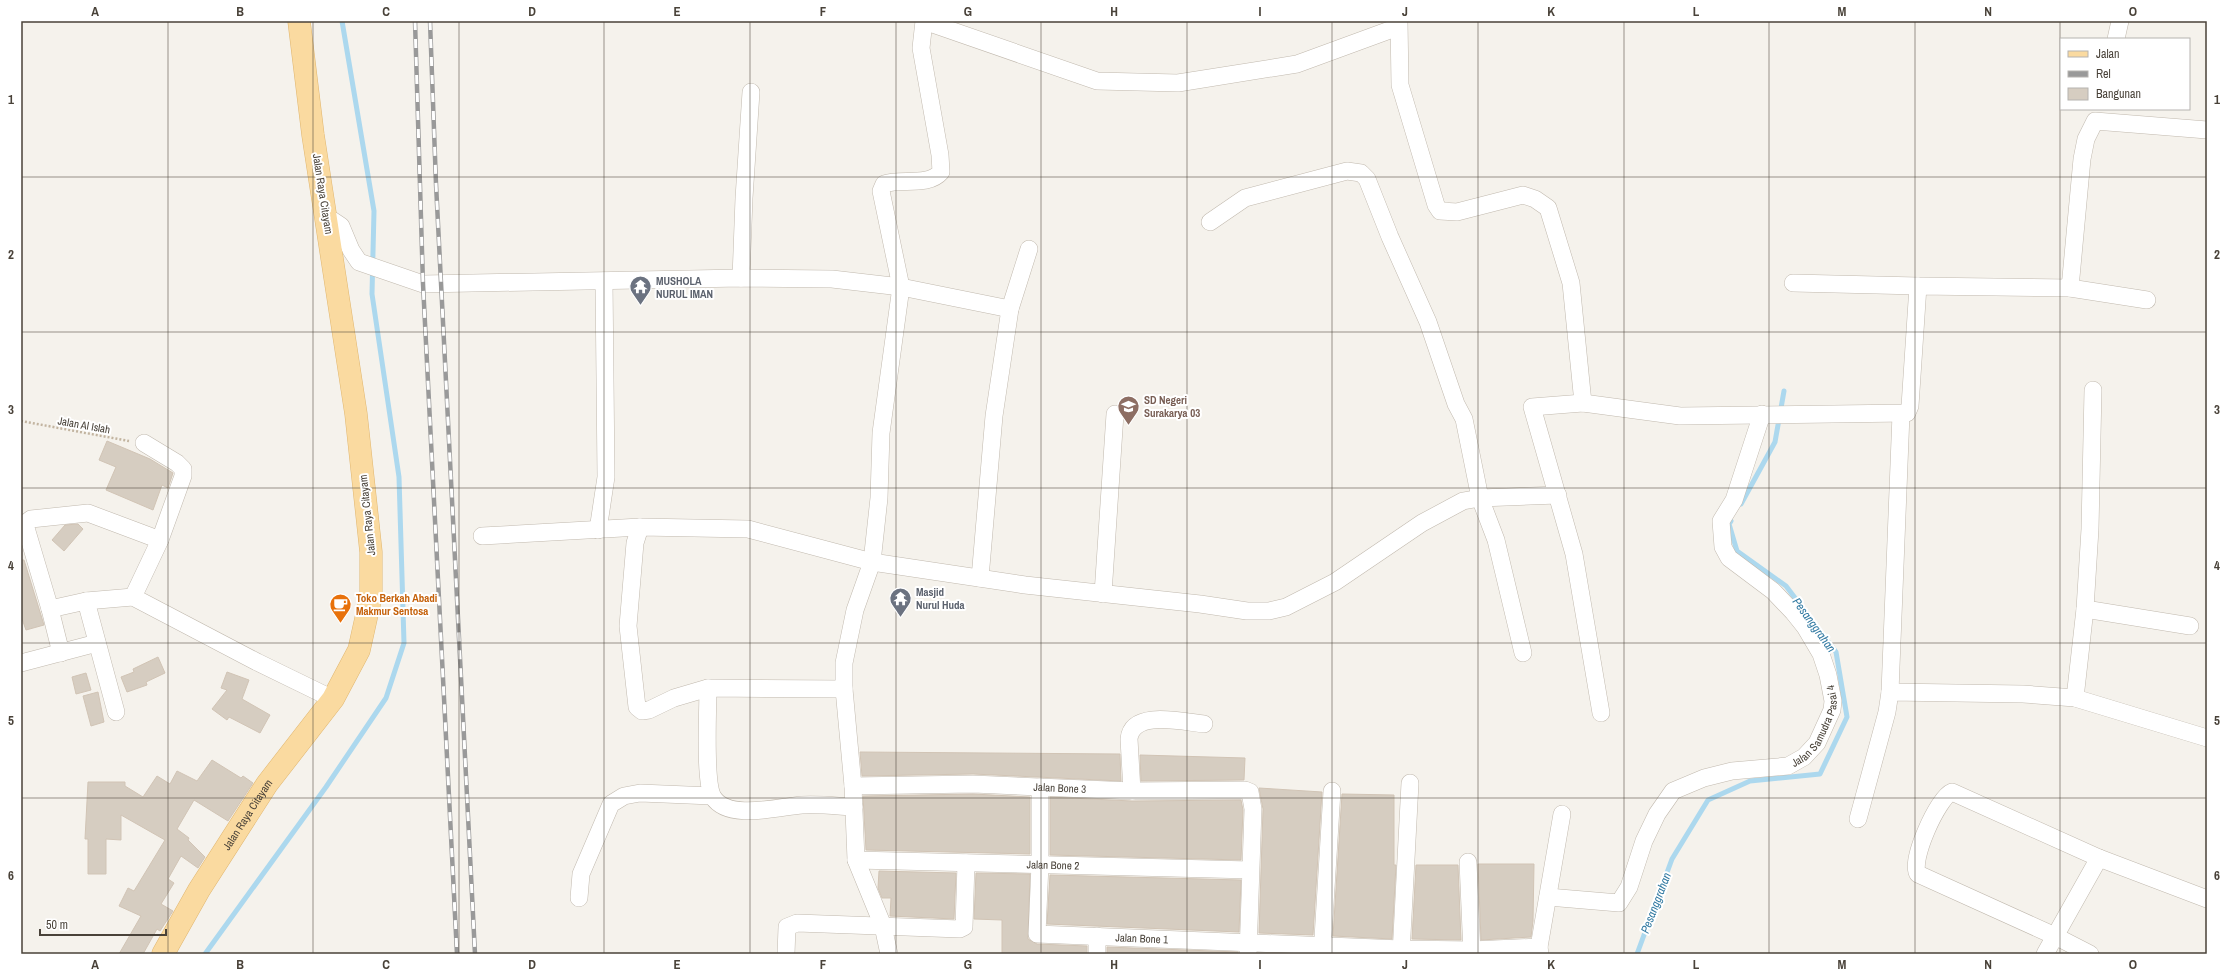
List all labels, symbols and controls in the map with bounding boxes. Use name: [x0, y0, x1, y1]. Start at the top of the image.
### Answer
text: A: [91, 3, 99, 20]
text: B: [236, 3, 244, 20]
text: C: [382, 3, 390, 20]
text: D: [528, 3, 536, 20]
text: E: [673, 3, 681, 20]
text: F: [820, 3, 827, 20]
text: G: [964, 3, 972, 20]
text: H: [1110, 3, 1118, 20]
text: I: [1259, 3, 1262, 20]
text: J: [1402, 3, 1408, 20]
text: K: [1547, 3, 1555, 20]
text: L: [1693, 3, 1700, 20]
text: M: [1838, 3, 1847, 20]
text: N: [1984, 3, 1992, 20]
text: O: [2129, 3, 2137, 20]
legend: [2060, 38, 2190, 110]
text: Jalan: [2096, 46, 2120, 62]
text: Rel: [2096, 66, 2111, 82]
text: Bangunan: [2096, 86, 2141, 102]
text: 1: [8, 91, 14, 108]
text: 1: [2214, 91, 2220, 108]
street label: Jalan Raya Citayam: [310, 153, 336, 235]
text: 2: [8, 246, 14, 263]
text: 2: [2214, 246, 2220, 263]
temple icon: MUSHOLA NURUL IMAN: [627, 274, 653, 307]
place label: MUSHOLA NURUL IMAN: [656, 274, 713, 301]
school or university icon: SD Negeri Surakarya 03: [1115, 393, 1141, 426]
place label: SD Negeri Surakarya 03: [1144, 393, 1200, 420]
text: 3: [8, 401, 14, 418]
text: 3: [2214, 401, 2220, 418]
street label: Jalan Al Islah: [57, 413, 111, 437]
street label: Jalan Raya Citayam: [356, 474, 378, 556]
text: 4: [8, 557, 14, 574]
text: 4: [2214, 557, 2220, 574]
temple icon: Masjid Nurul Huda: [888, 585, 914, 618]
place label: Masjid Nurul Huda: [916, 585, 965, 612]
cafe icon: Toko Berkah Abadi Makmur Sentosa: [328, 591, 354, 624]
place label: Toko Berkah Abadi Makmur Sentosa: [356, 591, 437, 618]
water label: Pesanggrahan: [1789, 594, 1839, 656]
street label: Jalan Samudra Pasai 4: [1789, 684, 1840, 770]
text: 5: [8, 712, 14, 729]
text: 5: [2214, 712, 2220, 729]
street label: Jalan Raya Citayam: [219, 776, 275, 853]
street label: Jalan Bone 3: [1033, 780, 1087, 796]
street label: Jalan Bone 2: [1026, 857, 1080, 873]
text: 6: [8, 867, 14, 884]
text: 6: [2214, 867, 2220, 884]
water label: Pesanggrahan: [1637, 870, 1675, 936]
scale bar: [40, 911, 166, 937]
text: 50 m: [46, 917, 68, 933]
street label: Jalan Bone 1: [1115, 930, 1169, 946]
text: A: [91, 956, 99, 973]
text: B: [236, 956, 244, 973]
text: C: [382, 956, 390, 973]
text: D: [528, 956, 536, 973]
text: E: [673, 956, 681, 973]
text: F: [820, 956, 827, 973]
text: G: [964, 956, 972, 973]
text: H: [1110, 956, 1118, 973]
text: I: [1259, 956, 1262, 973]
text: J: [1402, 956, 1408, 973]
text: K: [1547, 956, 1555, 973]
text: L: [1693, 956, 1700, 973]
text: M: [1838, 956, 1847, 973]
text: N: [1984, 956, 1992, 973]
text: O: [2129, 956, 2137, 973]

